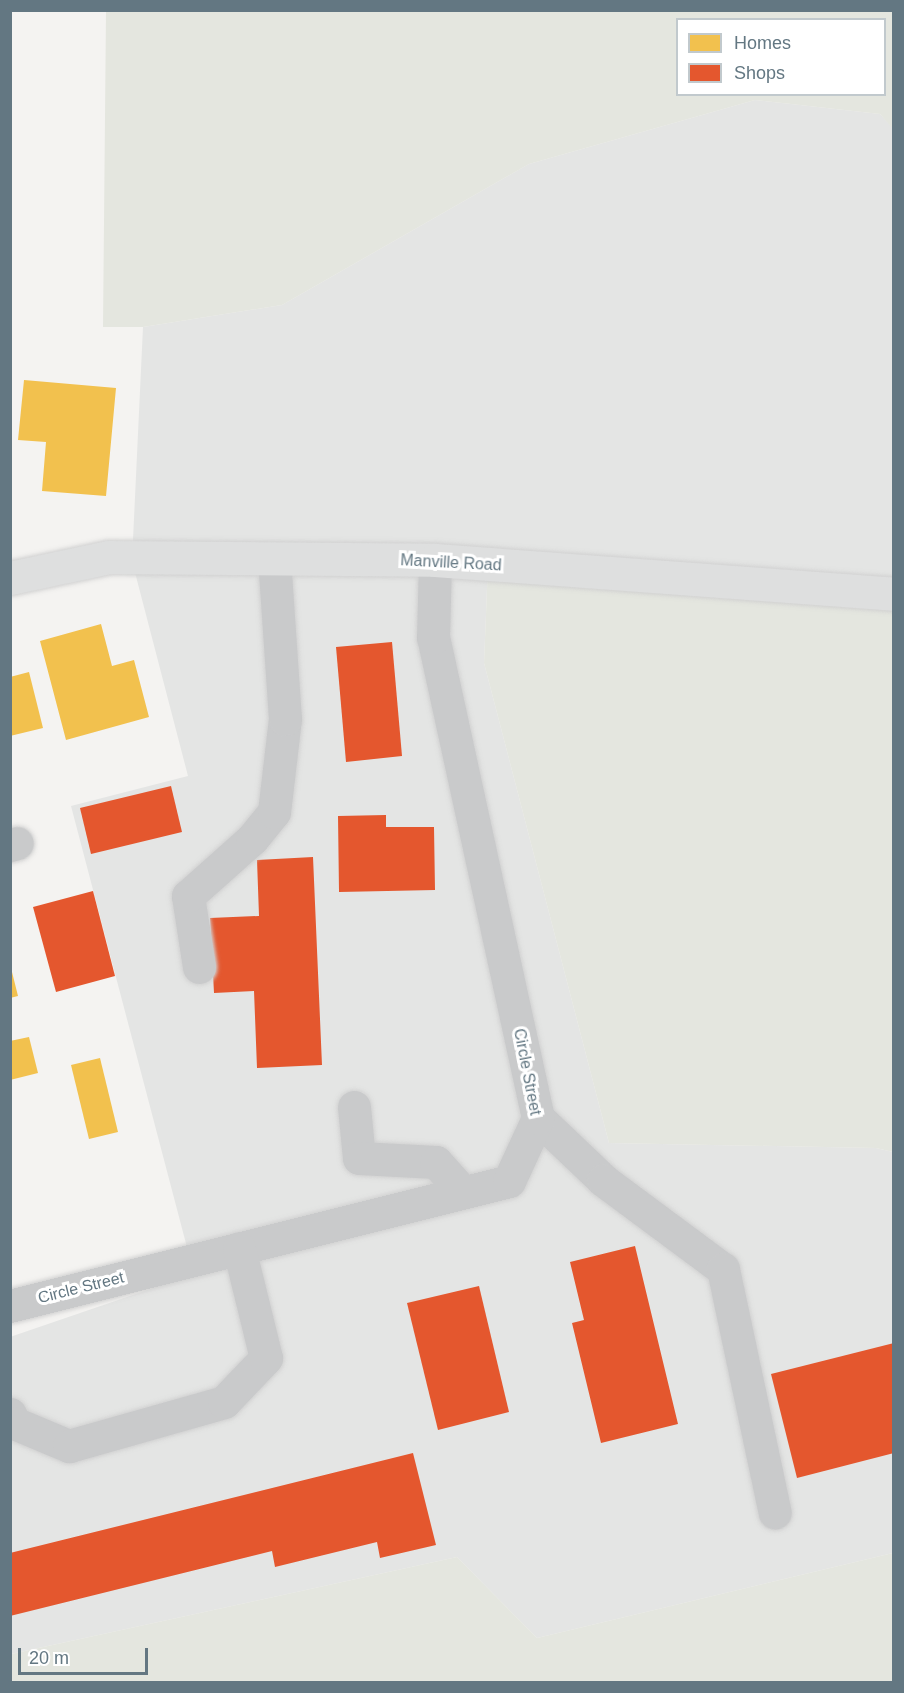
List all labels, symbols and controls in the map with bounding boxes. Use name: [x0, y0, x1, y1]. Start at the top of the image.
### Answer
legend: [676, 18, 886, 96]
text: Homes: [734, 33, 791, 53]
text: Shops: [734, 63, 785, 83]
street label: Manville Road: [400, 551, 502, 575]
street label: Circle Street: [509, 1027, 545, 1117]
street label: Circle Street: [36, 1268, 126, 1308]
scale bar: [21, 1636, 152, 1674]
text: 20 m: [29, 1648, 69, 1668]

